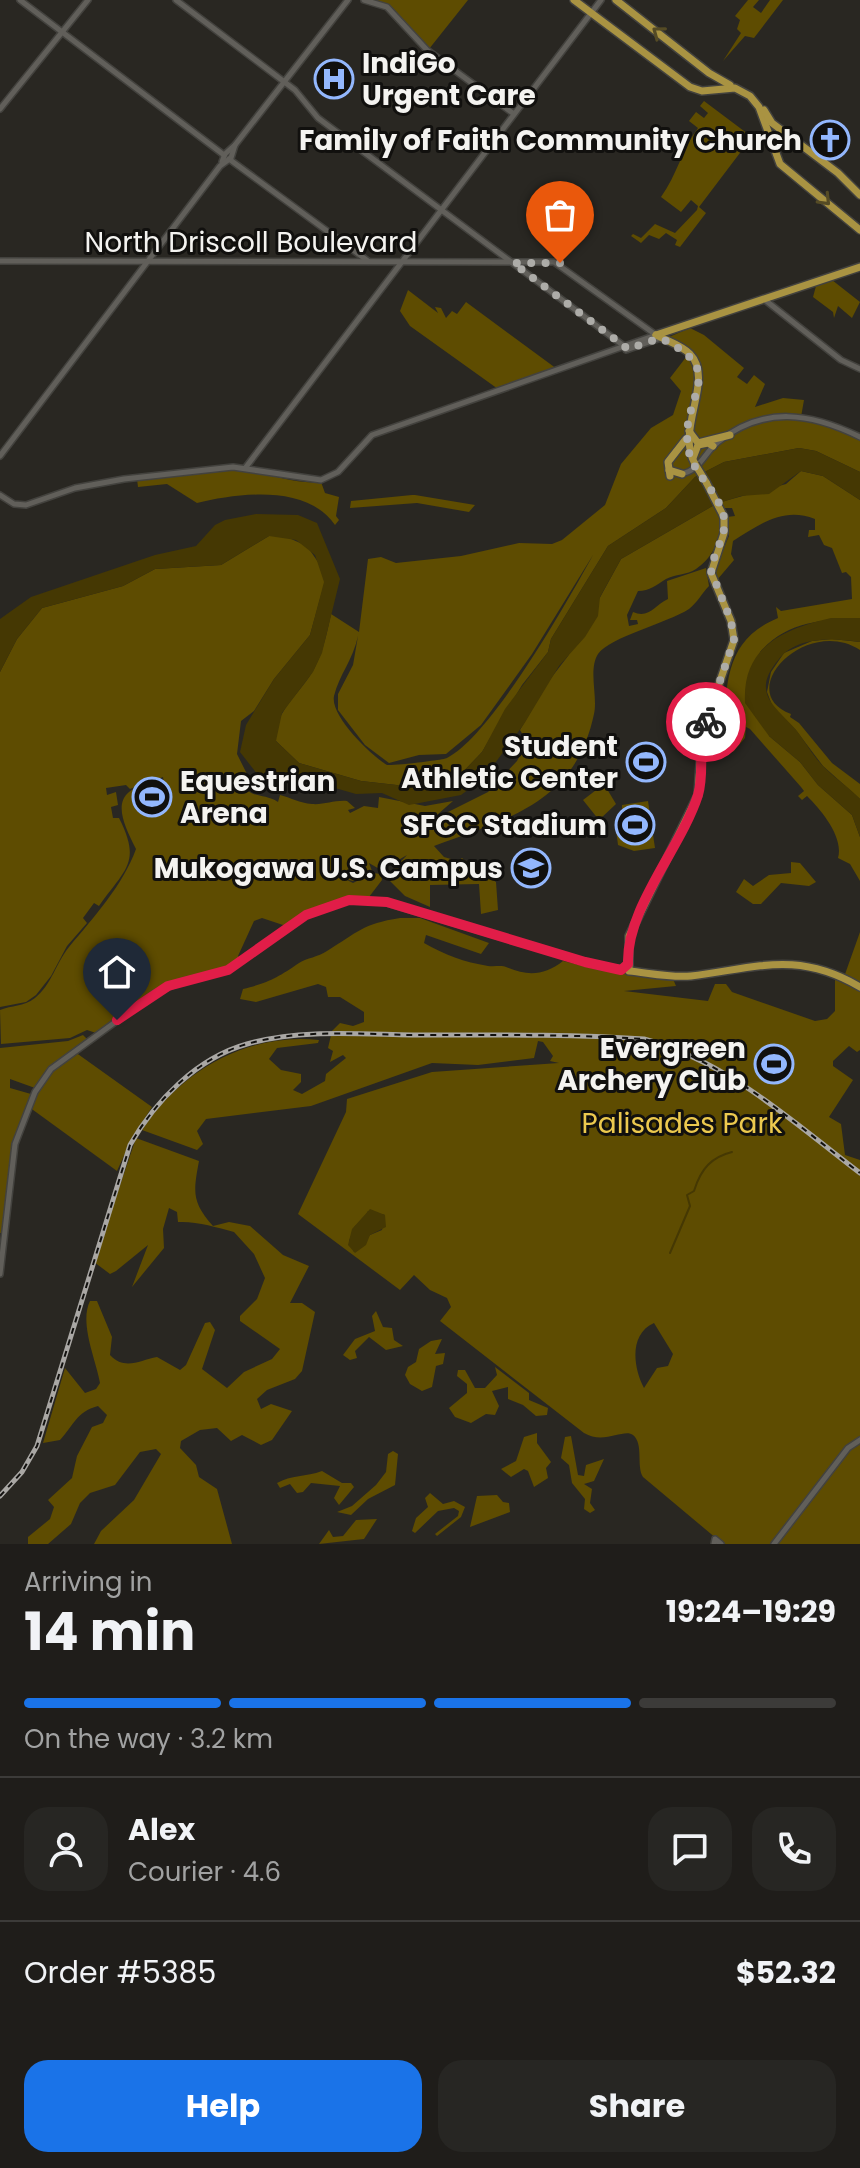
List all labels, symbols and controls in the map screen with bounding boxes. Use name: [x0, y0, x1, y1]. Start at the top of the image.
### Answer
one-way arrow: [653, 27, 667, 41]
place label: IndiGo Urgent Care: [362, 44, 536, 115]
hospital icon: IndiGo Urgent Care: [313, 58, 355, 100]
church icon: Family of Faith Community Church: [809, 119, 851, 161]
place label: Family of Faith Community Church: [299, 121, 802, 160]
pin: [526, 181, 594, 263]
one-way arrow: [816, 191, 830, 205]
icon: bag: [538, 193, 582, 237]
street label: North Driscoll Boulevard: [85, 223, 417, 262]
courier: [666, 682, 746, 762]
icon: bike: [684, 700, 728, 744]
place label: Student Athletic Center: [401, 727, 618, 798]
sports icon: Student Athletic Center: [625, 741, 667, 783]
place label: Equestrian Arena: [180, 762, 335, 833]
sports icon: Equestrian Arena: [131, 776, 173, 818]
sports icon: SFCC Stadium: [614, 804, 656, 846]
place label: SFCC Stadium: [402, 806, 607, 845]
school or university icon: Mukogawa U.S. Campus: [510, 847, 552, 889]
place label: Mukogawa U.S. Campus: [154, 849, 503, 888]
pin: [83, 938, 151, 1020]
icon: home: [95, 950, 139, 994]
place label: Evergreen Archery Club: [557, 1029, 746, 1100]
sports icon: Evergreen Archery Club: [753, 1043, 795, 1085]
park label: Palisades Park: [582, 1104, 783, 1143]
text: Arriving in: [24, 1564, 153, 1600]
text: 19:24–19:29: [666, 1590, 836, 1633]
text: 14 min: [24, 1595, 195, 1668]
text: On the way · 3.2 km: [24, 1721, 273, 1757]
button: person: [24, 1807, 108, 1891]
button: chat: [648, 1807, 732, 1891]
button: phone: [752, 1807, 836, 1891]
text: Alex: [128, 1808, 195, 1851]
text: Courier · 4.6: [128, 1854, 281, 1890]
text: Order #5385: [24, 1951, 216, 1994]
text: $52.32: [736, 1951, 836, 1994]
button: Help: [24, 2060, 422, 2152]
button: Share: [438, 2060, 836, 2152]

